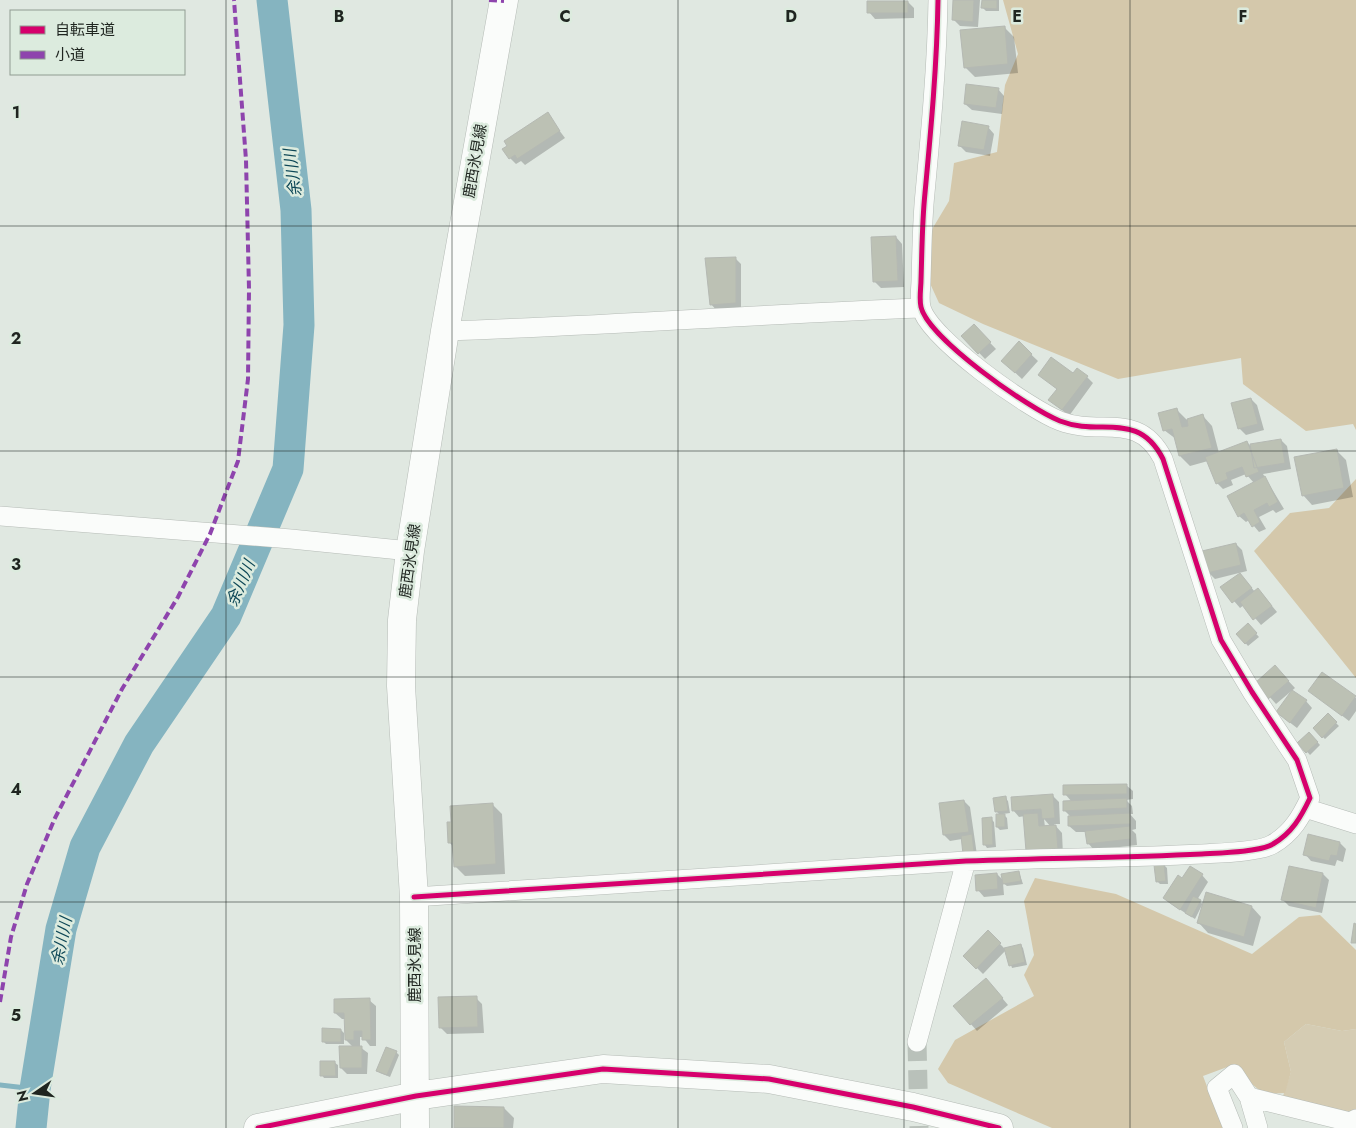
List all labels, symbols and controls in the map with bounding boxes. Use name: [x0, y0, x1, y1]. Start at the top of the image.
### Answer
text: B: [334, 5, 344, 28]
text: C: [559, 5, 571, 28]
text: D: [785, 5, 797, 28]
text: E: [1012, 5, 1022, 28]
text: F: [1239, 5, 1247, 28]
legend: [10, 10, 185, 75]
text: 自転車道: [55, 19, 115, 41]
text: 小道: [55, 44, 85, 66]
text: 1: [12, 101, 20, 124]
street label: 鹿西氷見線: [458, 122, 492, 200]
water label: 余川川: [278, 146, 307, 198]
text: 2: [11, 327, 21, 350]
street label: 鹿西氷見線: [394, 522, 426, 600]
text: 3: [11, 553, 21, 576]
water label: 余川川: [220, 555, 261, 610]
text: 4: [10, 778, 22, 801]
water label: 余川川: [46, 913, 78, 967]
street label: 鹿西氷見線: [404, 927, 426, 1003]
text: 5: [11, 1004, 21, 1027]
north arrow: [10, 1068, 60, 1118]
text: N: [11, 1088, 33, 1104]

